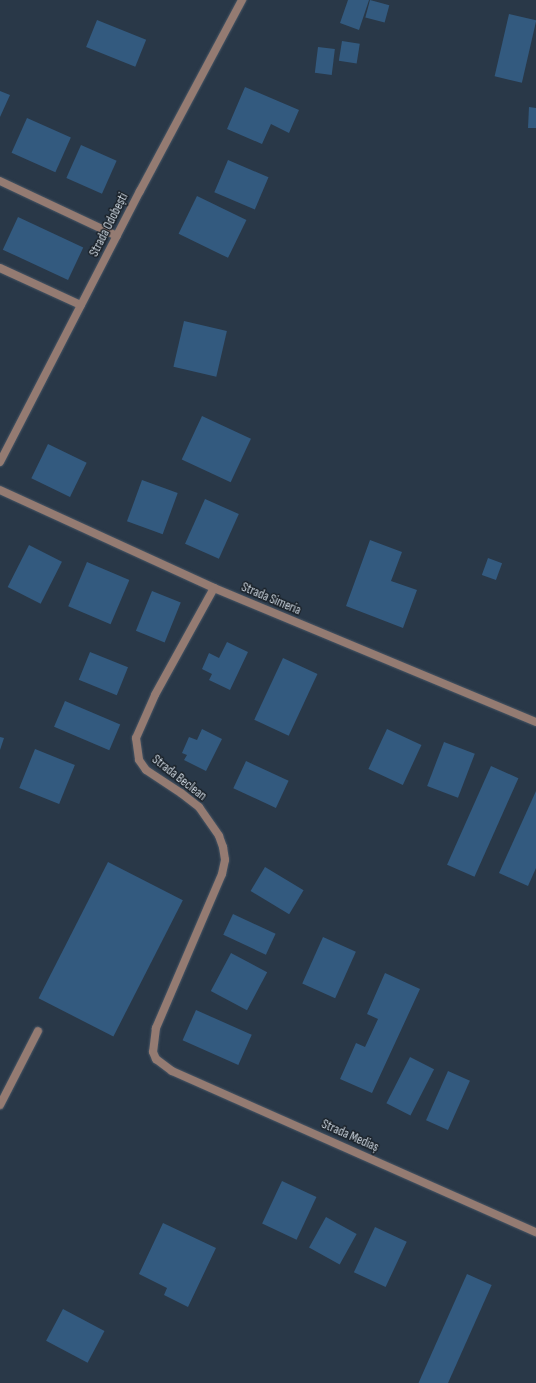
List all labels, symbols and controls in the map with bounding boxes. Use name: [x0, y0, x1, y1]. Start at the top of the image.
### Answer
street label: Strada Odobești: [86, 191, 132, 259]
street label: Strada Simeria: [239, 579, 303, 619]
street label: Strada Beclean: [149, 752, 209, 804]
street label: Strada Mediaș: [319, 1116, 381, 1156]

